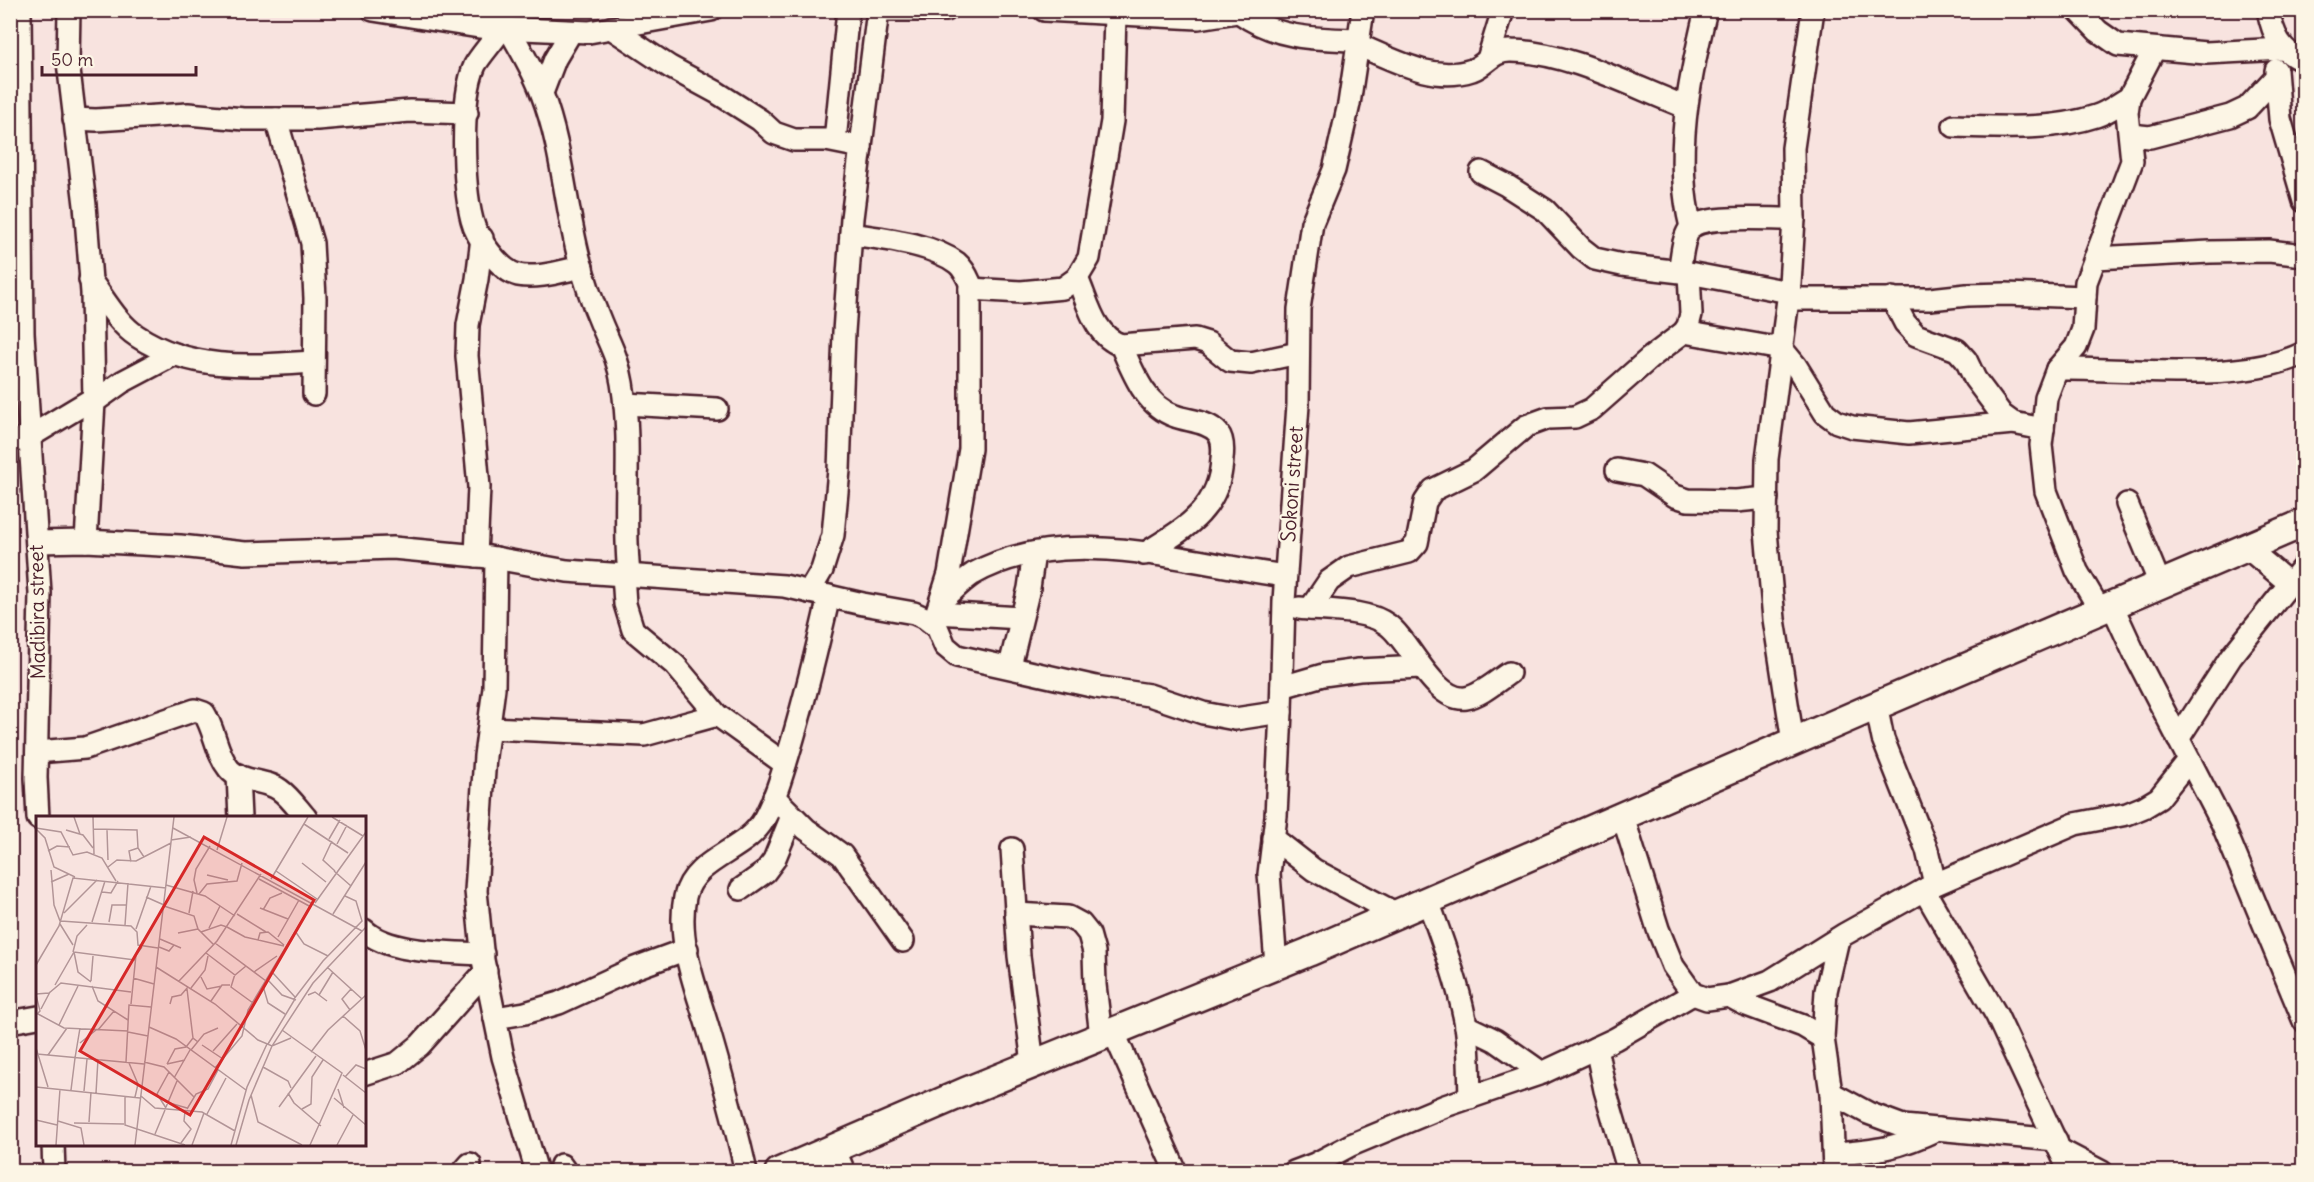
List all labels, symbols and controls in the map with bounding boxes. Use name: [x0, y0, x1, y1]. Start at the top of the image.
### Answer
scale bar: [42, 39, 196, 77]
text: 50 m: [51, 48, 93, 71]
street label: Sokoni street: [1275, 425, 1308, 543]
street label: Madibira street: [23, 544, 50, 680]
inset map: [36, 816, 366, 1146]

